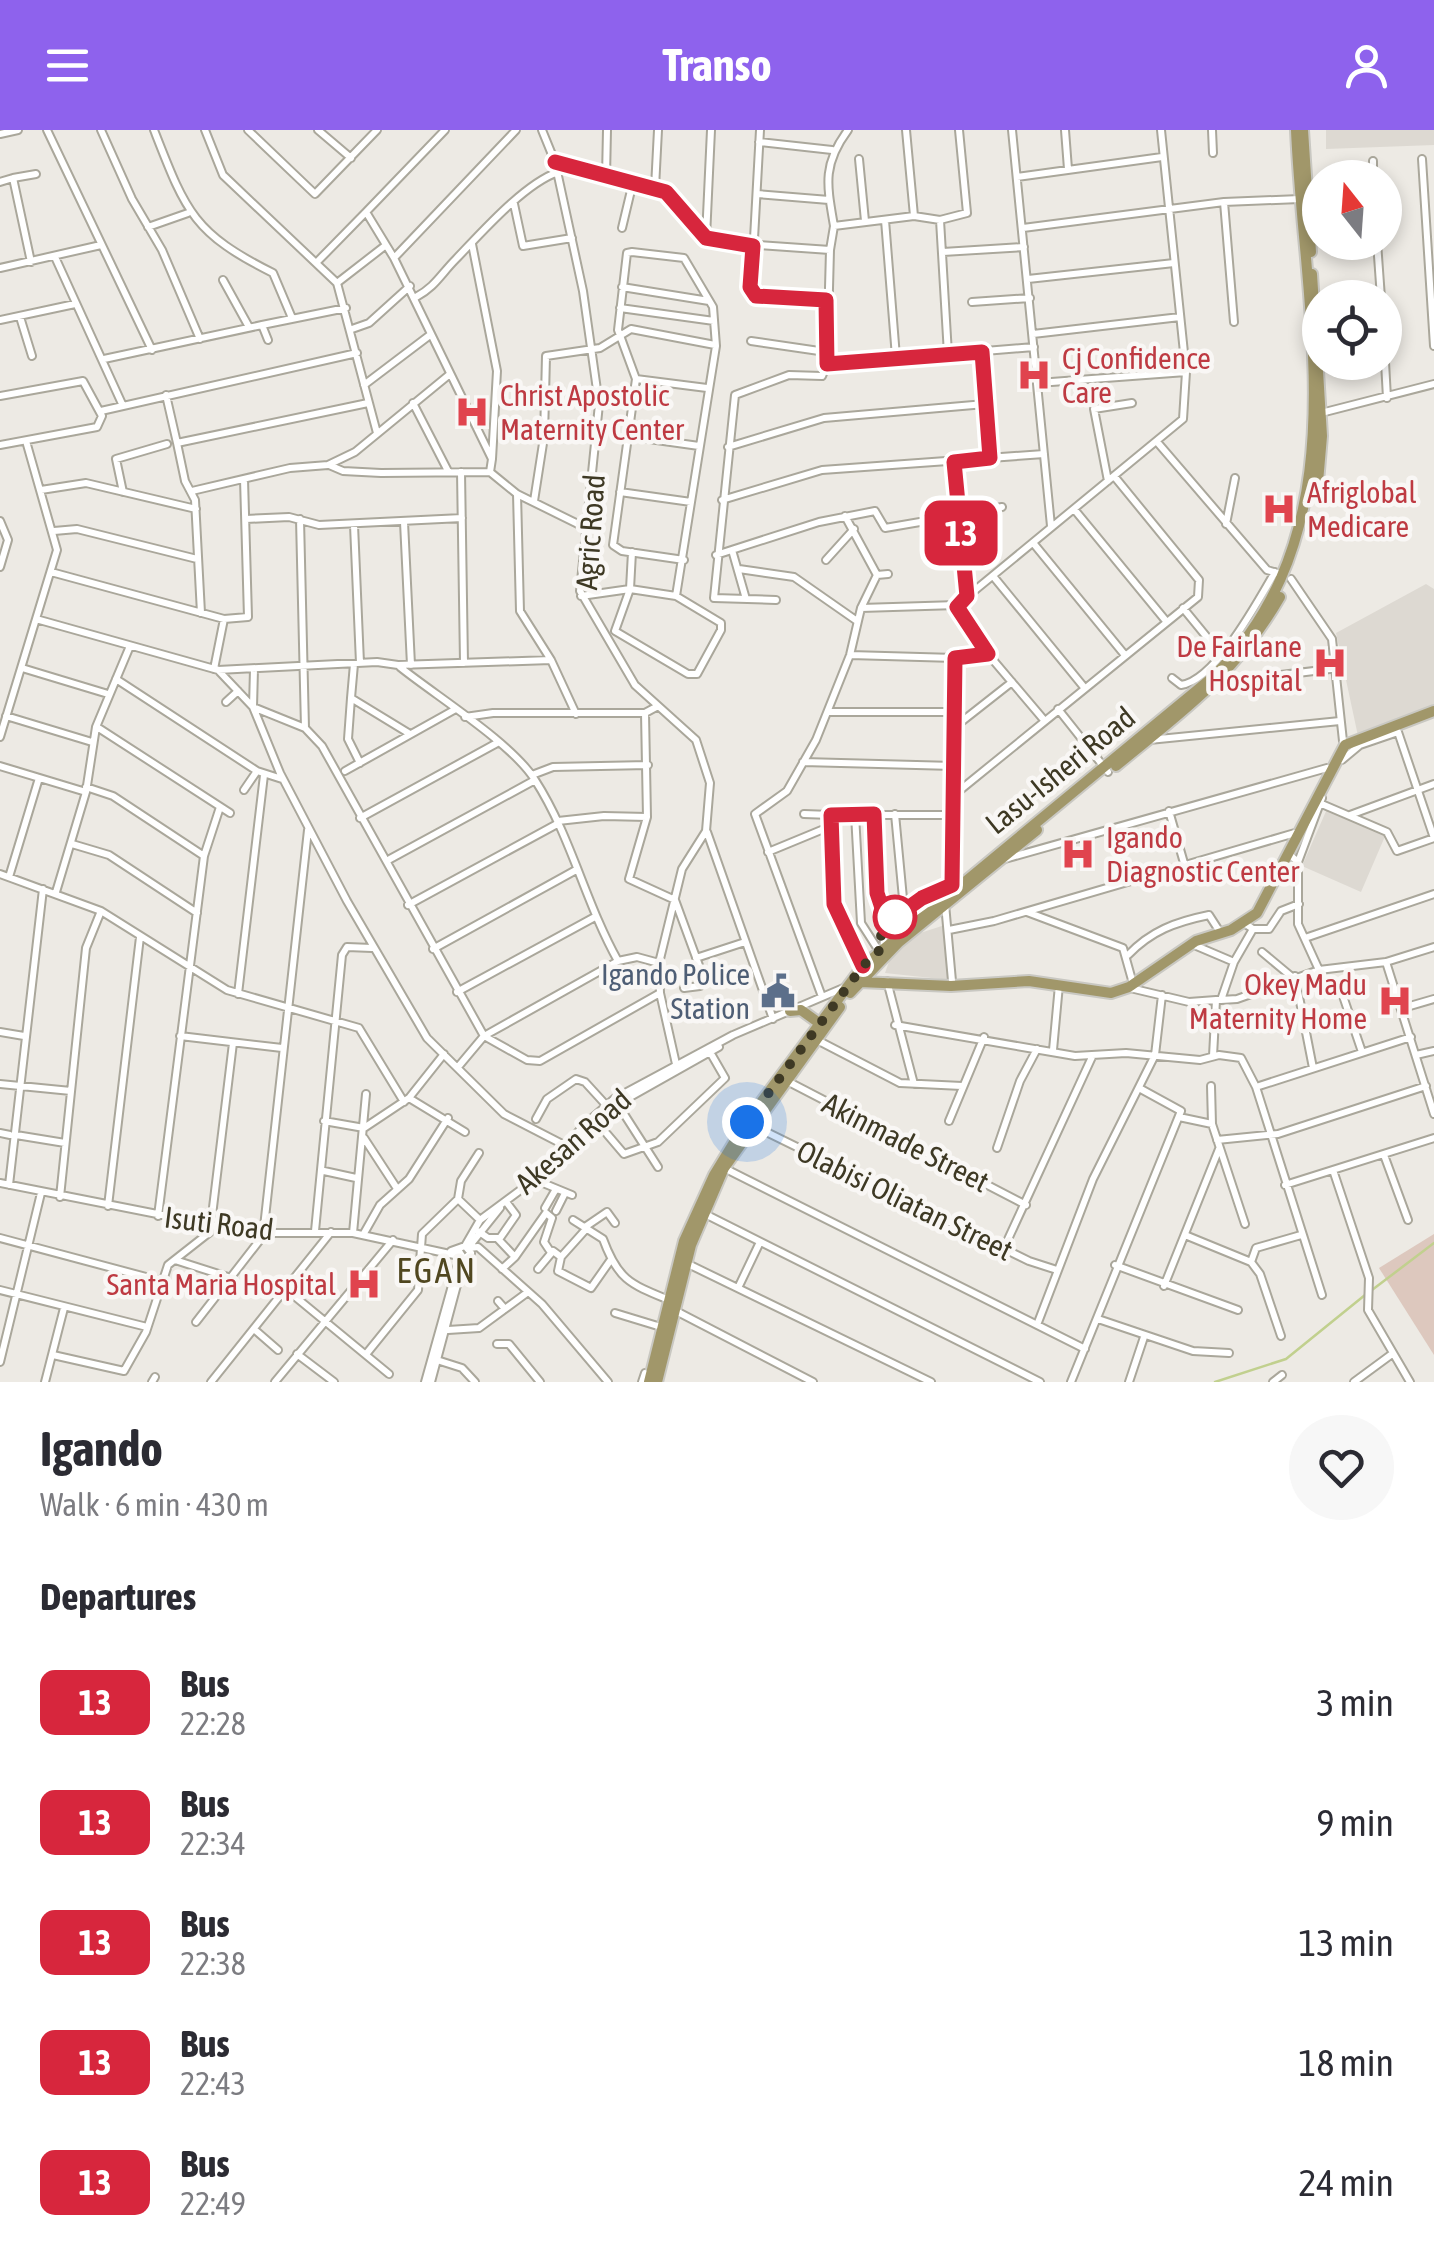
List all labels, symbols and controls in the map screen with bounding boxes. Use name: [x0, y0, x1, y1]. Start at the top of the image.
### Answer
icon: menu: [40, 38, 95, 93]
icon: person: [1339, 38, 1394, 93]
text: Transo: [662, 39, 772, 91]
north arrow: [1302, 160, 1402, 260]
map controls: [1302, 160, 1402, 380]
button: locate: [1302, 280, 1402, 380]
place label: Cj Confidence Care: [1062, 341, 1211, 409]
hospital icon: Cj Confidence Care: [1015, 356, 1053, 394]
place label: Christ Apostolic Maternity Center: [500, 378, 685, 446]
hospital icon: Christ Apostolic Maternity Center: [453, 393, 491, 431]
street label: Agric Road: [569, 473, 611, 591]
place label: Afriglobal Medicare: [1307, 475, 1417, 543]
hospital icon: Afriglobal Medicare: [1260, 490, 1298, 528]
line badge: 13: [916, 500, 1006, 566]
text: 13: [945, 513, 977, 553]
place label: De Fairlane Hospital: [1176, 629, 1302, 697]
hospital icon: De Fairlane Hospital: [1311, 644, 1349, 682]
street label: Lasu-Isheri Road: [979, 700, 1141, 840]
place label: Igando Diagnostic Center: [1106, 820, 1300, 888]
hospital icon: Igando Diagnostic Center: [1059, 835, 1097, 873]
unlabelled marker: [874, 896, 916, 938]
place label: Igando Police Station: [601, 957, 750, 1025]
place label: Okey Madu Maternity Home: [1189, 967, 1367, 1035]
public building icon: Igando Police Station: [759, 972, 797, 1010]
hospital icon: Okey Madu Maternity Home: [1376, 982, 1414, 1020]
street label: Akesan Road: [508, 1082, 638, 1200]
street label: Akinmade Street: [817, 1086, 995, 1198]
your location: [722, 1097, 772, 1147]
street label: Olabisi Oliatan Street: [792, 1133, 1018, 1267]
street label: Isuti Road: [163, 1199, 275, 1247]
district label: EGAN: [396, 1250, 478, 1290]
hospital icon: Santa Maria Hospital: [345, 1265, 383, 1303]
place label: Santa Maria Hospital: [107, 1267, 336, 1301]
button: heart: [1289, 1415, 1394, 1520]
text: Igando: [40, 1421, 163, 1476]
text: Walk · 6 min · 430 m: [40, 1486, 269, 1523]
text: Departures: [40, 1575, 196, 1618]
text: Bus: [180, 1662, 230, 1705]
text: 3 min: [1316, 1681, 1394, 1724]
text: 13: [79, 1682, 111, 1722]
text: 22:28: [180, 1705, 246, 1742]
text: Bus: [180, 1782, 230, 1825]
text: 9 min: [1316, 1801, 1394, 1844]
text: 13: [79, 1802, 111, 1842]
text: 22:34: [180, 1825, 246, 1862]
text: Bus: [180, 1902, 230, 1945]
text: 13 min: [1299, 1921, 1394, 1964]
text: 13: [79, 1922, 111, 1962]
text: 22:38: [180, 1945, 246, 1982]
text: Bus: [180, 2022, 230, 2065]
text: 18 min: [1299, 2041, 1394, 2084]
text: 13: [79, 2042, 111, 2082]
text: 22:43: [180, 2065, 246, 2102]
text: Bus: [180, 2142, 230, 2185]
text: 24 min: [1299, 2161, 1394, 2204]
text: 13: [79, 2162, 111, 2202]
text: 22:49: [180, 2185, 246, 2222]

